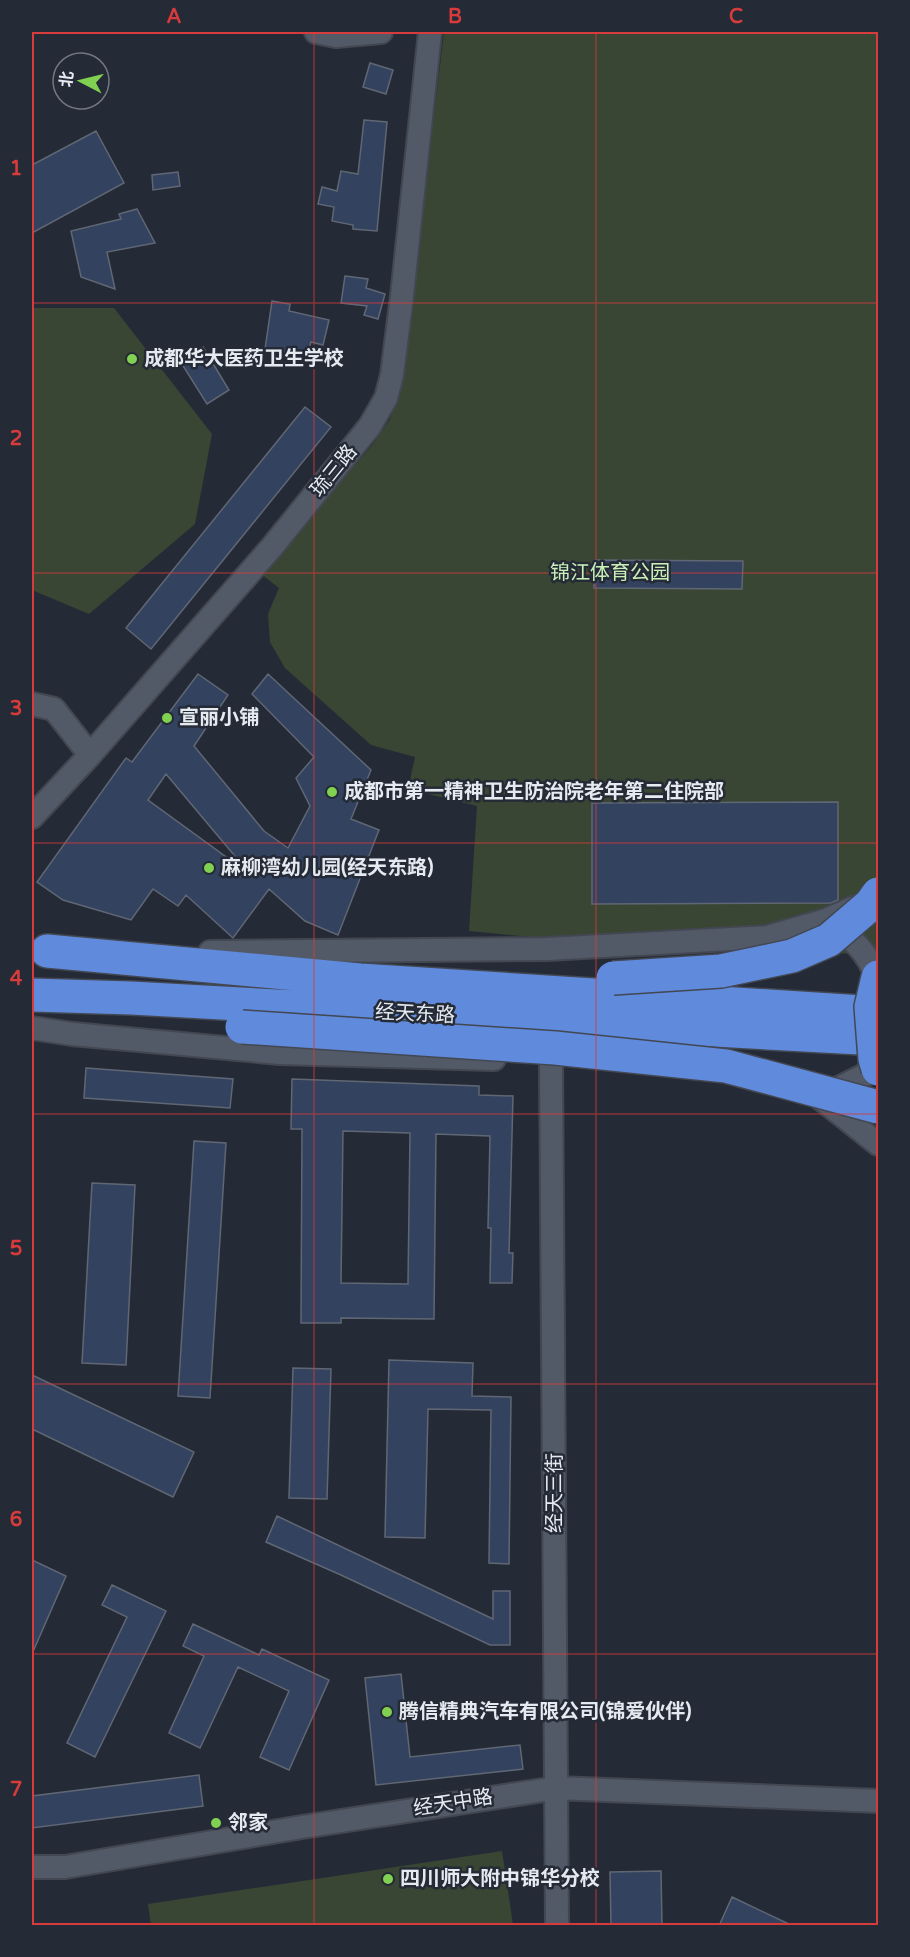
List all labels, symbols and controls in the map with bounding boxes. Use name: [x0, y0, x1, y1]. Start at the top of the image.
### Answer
text: A: [167, 5, 182, 29]
text: B: [448, 5, 462, 29]
text: C: [729, 5, 743, 29]
north arrow: [51, 51, 111, 111]
text: 北: [56, 70, 78, 88]
text: 1: [10, 157, 22, 181]
place label: 成都华大医药卫生学校: [144, 347, 344, 371]
marker: 成都华大医药卫生学校: [125, 352, 139, 366]
text: 2: [10, 427, 22, 451]
street label: 琉三路: [306, 440, 362, 502]
park label: 锦江体育公园: [550, 561, 670, 585]
text: 3: [10, 697, 22, 721]
place label: 宣丽小铺: [179, 706, 259, 730]
marker: 宣丽小铺: [160, 711, 174, 725]
place label: 成都市第一精神卫生防治院老年第二住院部: [344, 780, 724, 804]
marker: 成都市第一精神卫生防治院老年第二住院部: [325, 785, 339, 799]
place label: 麻柳湾幼儿园(经天东路): [221, 856, 433, 880]
marker: 麻柳湾幼儿园(经天东路): [202, 861, 216, 875]
text: 4: [10, 967, 23, 991]
street label: 经天东路: [374, 1000, 456, 1028]
text: 5: [10, 1237, 22, 1261]
street label: 经天三街: [543, 1453, 567, 1533]
text: 6: [10, 1508, 22, 1532]
place label: 腾信精典汽车有限公司(锦爱伙伴): [399, 1700, 691, 1724]
marker: 腾信精典汽车有限公司(锦爱伙伴): [380, 1705, 394, 1719]
text: 7: [10, 1778, 22, 1802]
street label: 经天中路: [412, 1785, 494, 1821]
place label: 邻家: [228, 1811, 268, 1835]
marker: 邻家: [209, 1816, 223, 1830]
place label: 四川师大附中锦华分校: [400, 1867, 600, 1891]
marker: 四川师大附中锦华分校: [381, 1872, 395, 1886]

